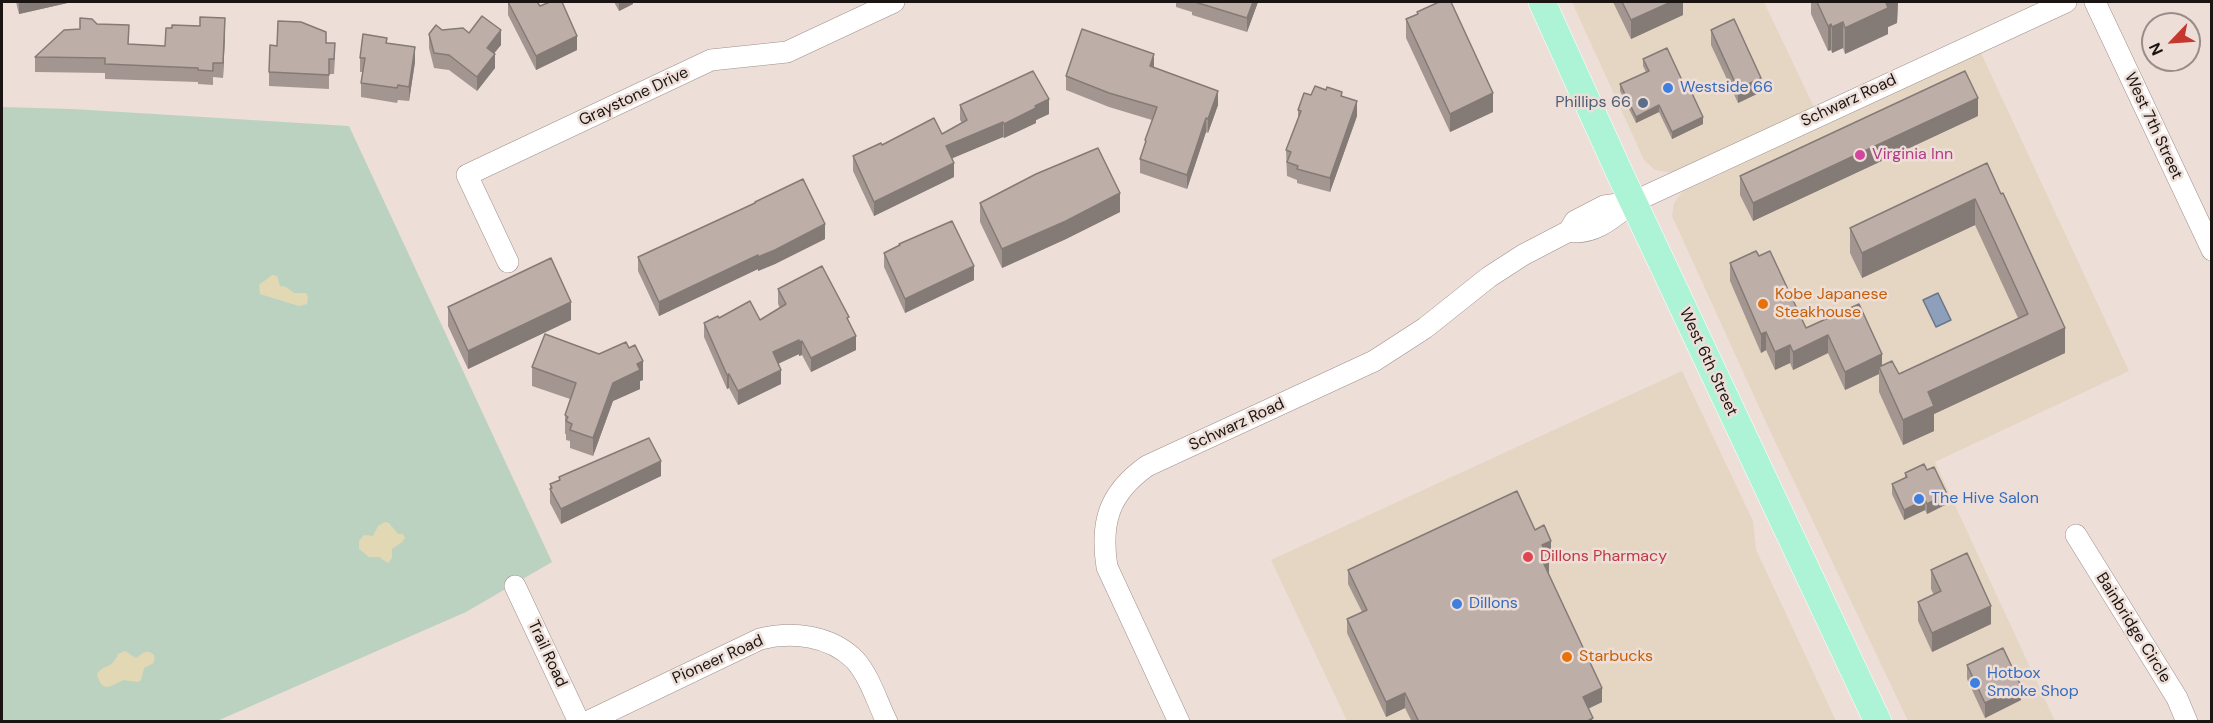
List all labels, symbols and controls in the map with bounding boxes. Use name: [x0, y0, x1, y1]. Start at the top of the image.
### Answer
north arrow: [2141, 12, 2201, 72]
text: N: [2144, 39, 2168, 59]
street label: Graystone Drive: [576, 63, 692, 131]
street label: West 7th Street: [2120, 70, 2186, 182]
street label: Schwarz Road: [1798, 71, 1900, 131]
place label: Westside 66: [1680, 78, 1773, 98]
marker: Westside 66: [1661, 81, 1675, 95]
place label: Phillips 66: [1555, 93, 1631, 113]
marker: Phillips 66: [1636, 96, 1650, 110]
place label: Virginia Inn: [1872, 145, 1953, 165]
marker: Virginia Inn: [1853, 148, 1867, 162]
place label: Kobe Japanese Steakhouse: [1775, 285, 1887, 323]
marker: Kobe Japanese Steakhouse: [1756, 297, 1770, 311]
street label: West 6th Street: [1675, 305, 1741, 419]
street label: Schwarz Road: [1186, 395, 1288, 455]
place label: The Hive Salon: [1931, 489, 2039, 509]
marker: The Hive Salon: [1912, 492, 1926, 506]
place label: Dillons Pharmacy: [1540, 547, 1667, 567]
marker: Dillons Pharmacy: [1521, 550, 1535, 564]
street label: Bainbridge Circle: [2092, 570, 2174, 686]
place label: Dillons: [1469, 594, 1518, 614]
marker: Dillons: [1450, 597, 1464, 611]
street label: Trail Road: [523, 617, 571, 691]
street label: Pioneer Road: [670, 631, 766, 689]
place label: Starbucks: [1579, 647, 1653, 667]
marker: Starbucks: [1560, 650, 1574, 664]
place label: Hotbox Smoke Shop: [1987, 664, 2079, 702]
marker: Hotbox Smoke Shop: [1968, 676, 1982, 690]

